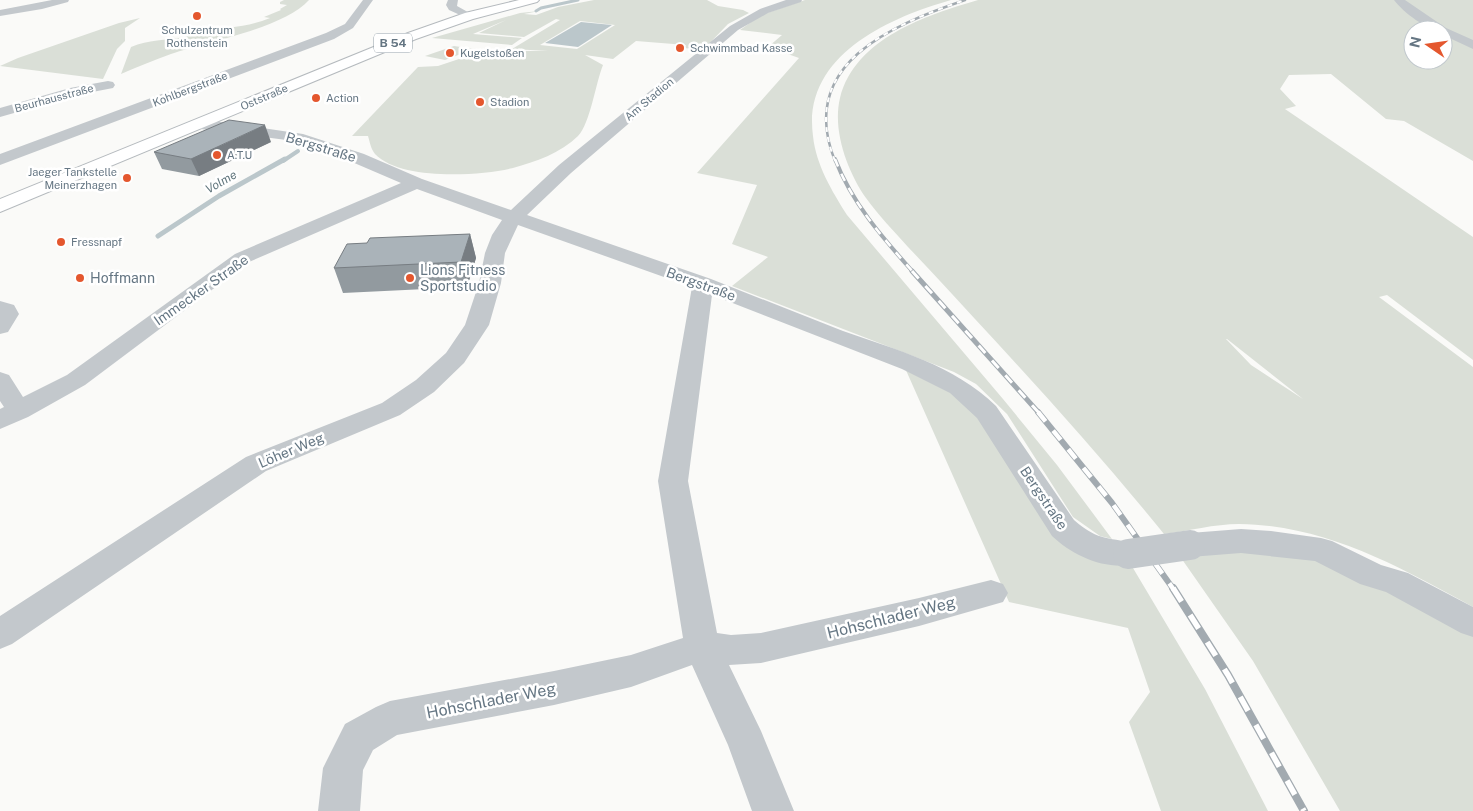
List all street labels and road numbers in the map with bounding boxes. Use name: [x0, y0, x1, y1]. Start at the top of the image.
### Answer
road number: B 54: [374, 34, 412, 52]
street label: Kohlbergstraße: [151, 69, 229, 109]
street label: Am Stadion: [622, 75, 676, 123]
street label: Beurhausstraße: [13, 82, 95, 114]
street label: Oststraße: [238, 82, 290, 112]
street label: Bergstraße: [284, 129, 358, 165]
street label: Immecker Straße: [151, 251, 251, 329]
street label: Bergstraße: [664, 264, 738, 304]
street label: Löher Weg: [256, 429, 326, 471]
street label: Bergstraße: [1017, 463, 1071, 533]
street label: Hohschlader Weg: [825, 592, 957, 643]
street label: Hohschlader Weg: [425, 679, 558, 722]

